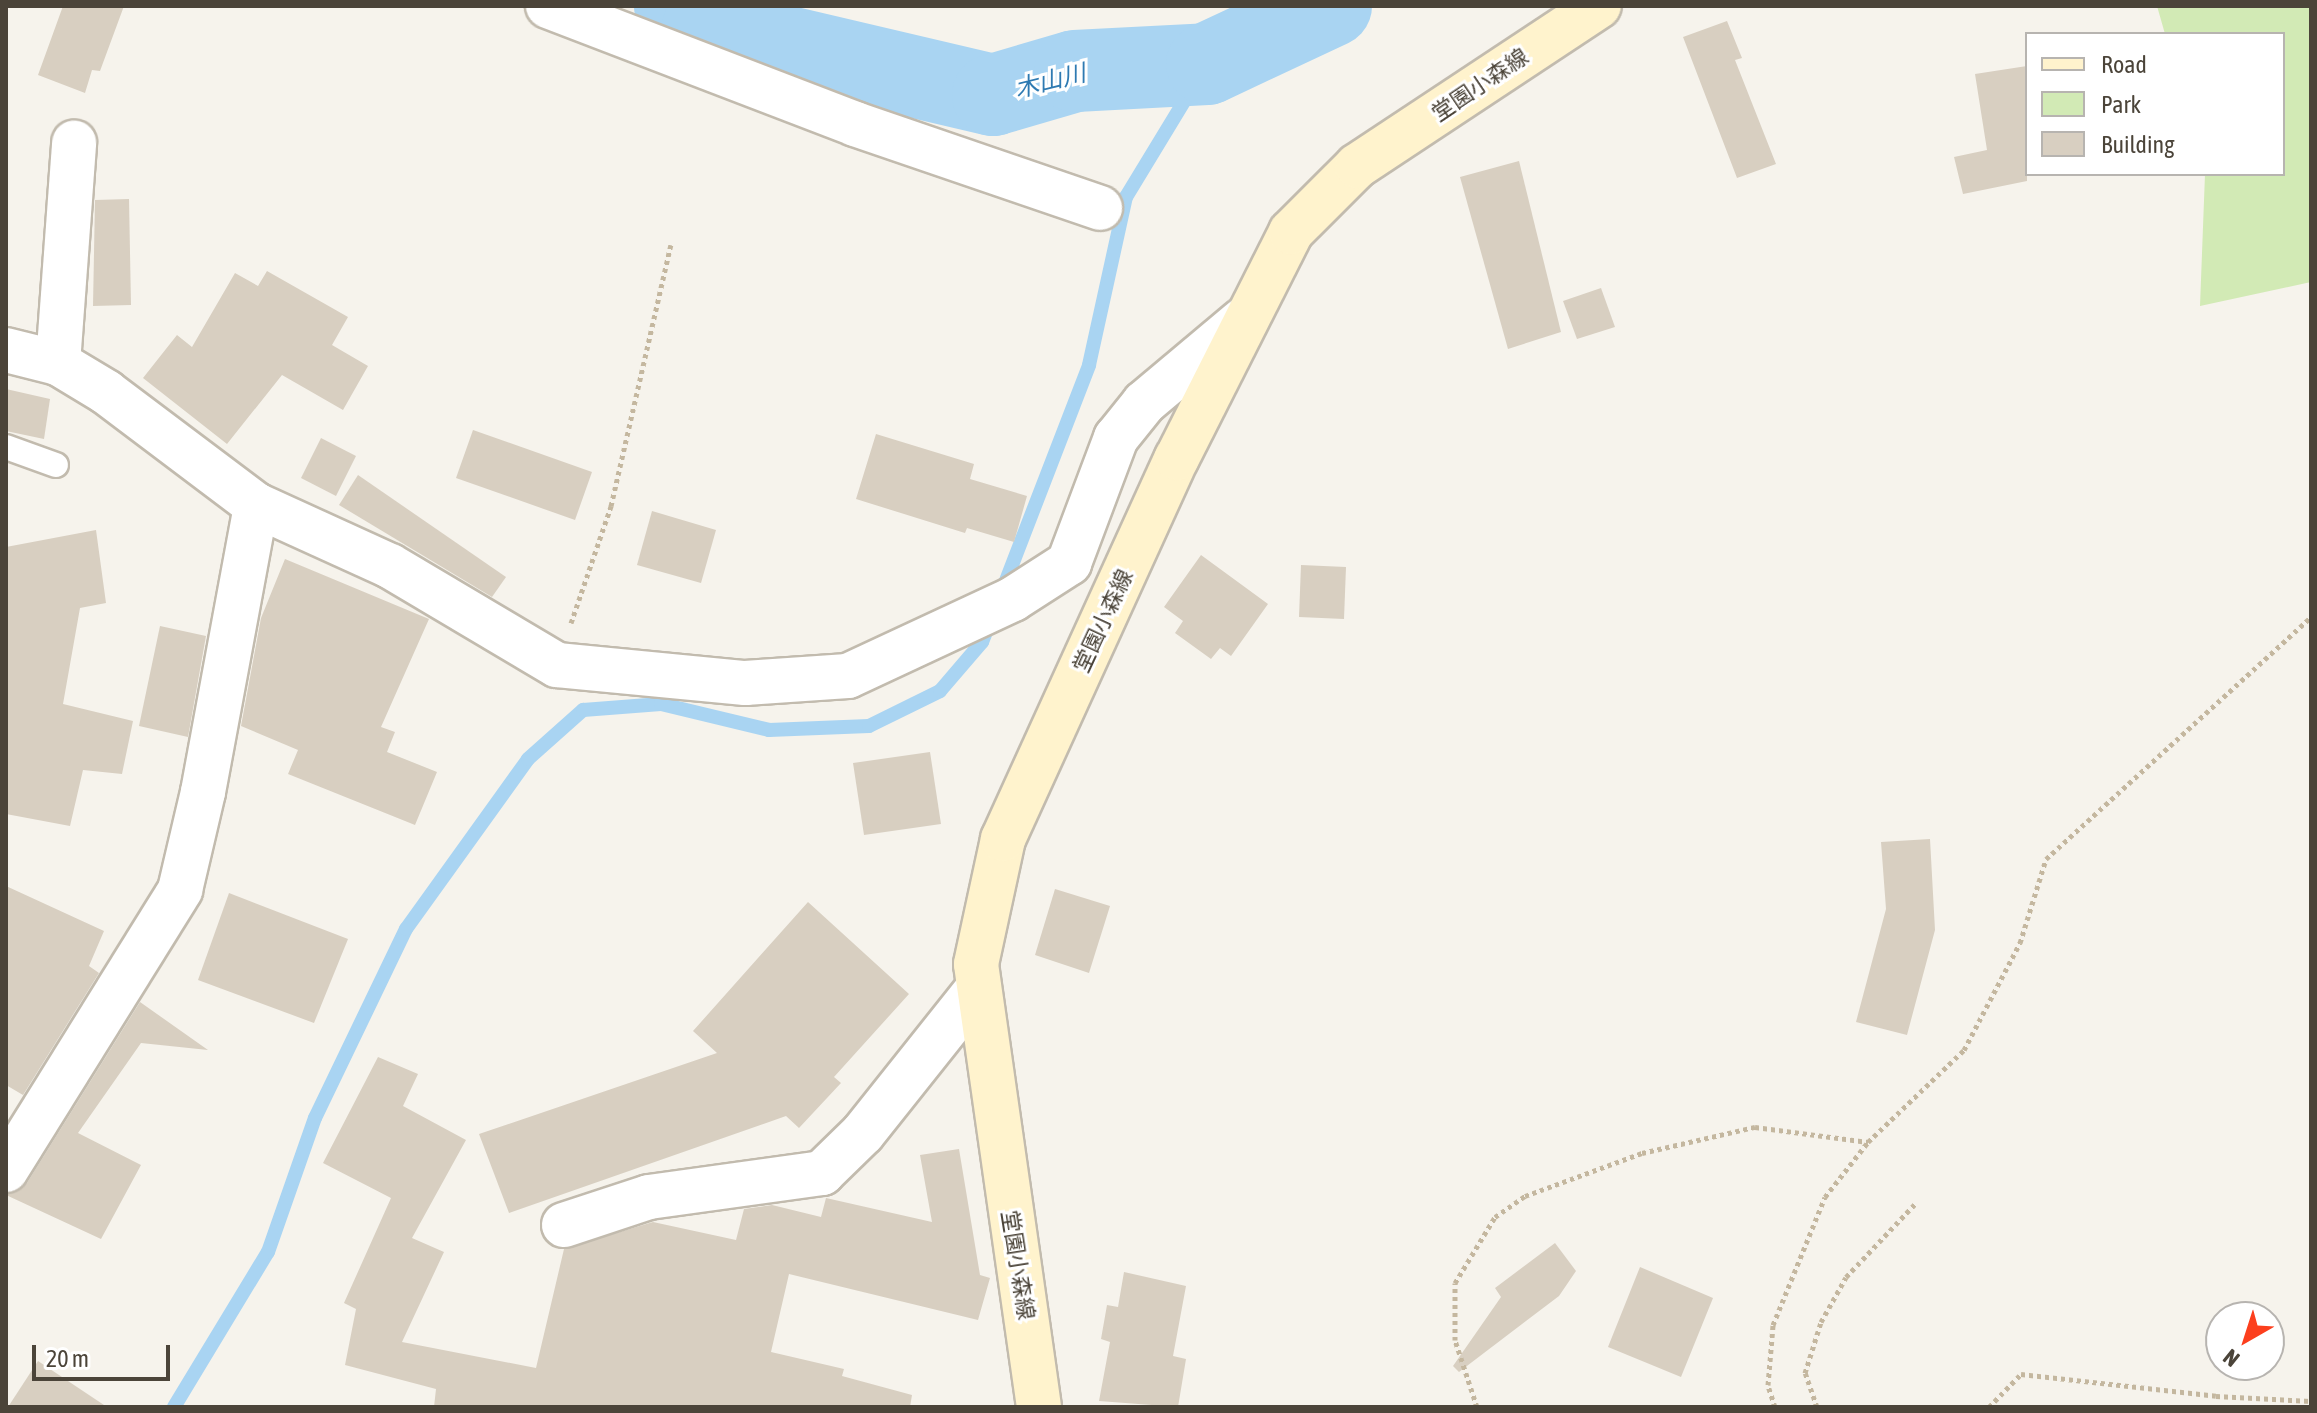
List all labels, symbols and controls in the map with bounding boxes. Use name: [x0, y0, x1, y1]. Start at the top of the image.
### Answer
legend: [2025, 32, 2285, 176]
street label: 堂園小森線: [1427, 43, 1533, 127]
text: Road: [2101, 51, 2147, 78]
water label: 木山川: [1012, 58, 1088, 104]
text: Park: [2101, 91, 2141, 118]
text: Building: [2101, 131, 2174, 158]
street label: 堂園小森線: [1068, 566, 1138, 676]
street label: 堂園小森線: [996, 1209, 1040, 1321]
north arrow: [2205, 1301, 2285, 1381]
scale bar: [36, 1329, 174, 1379]
text: N: [2218, 1344, 2244, 1372]
text: 20 m: [46, 1345, 89, 1372]

